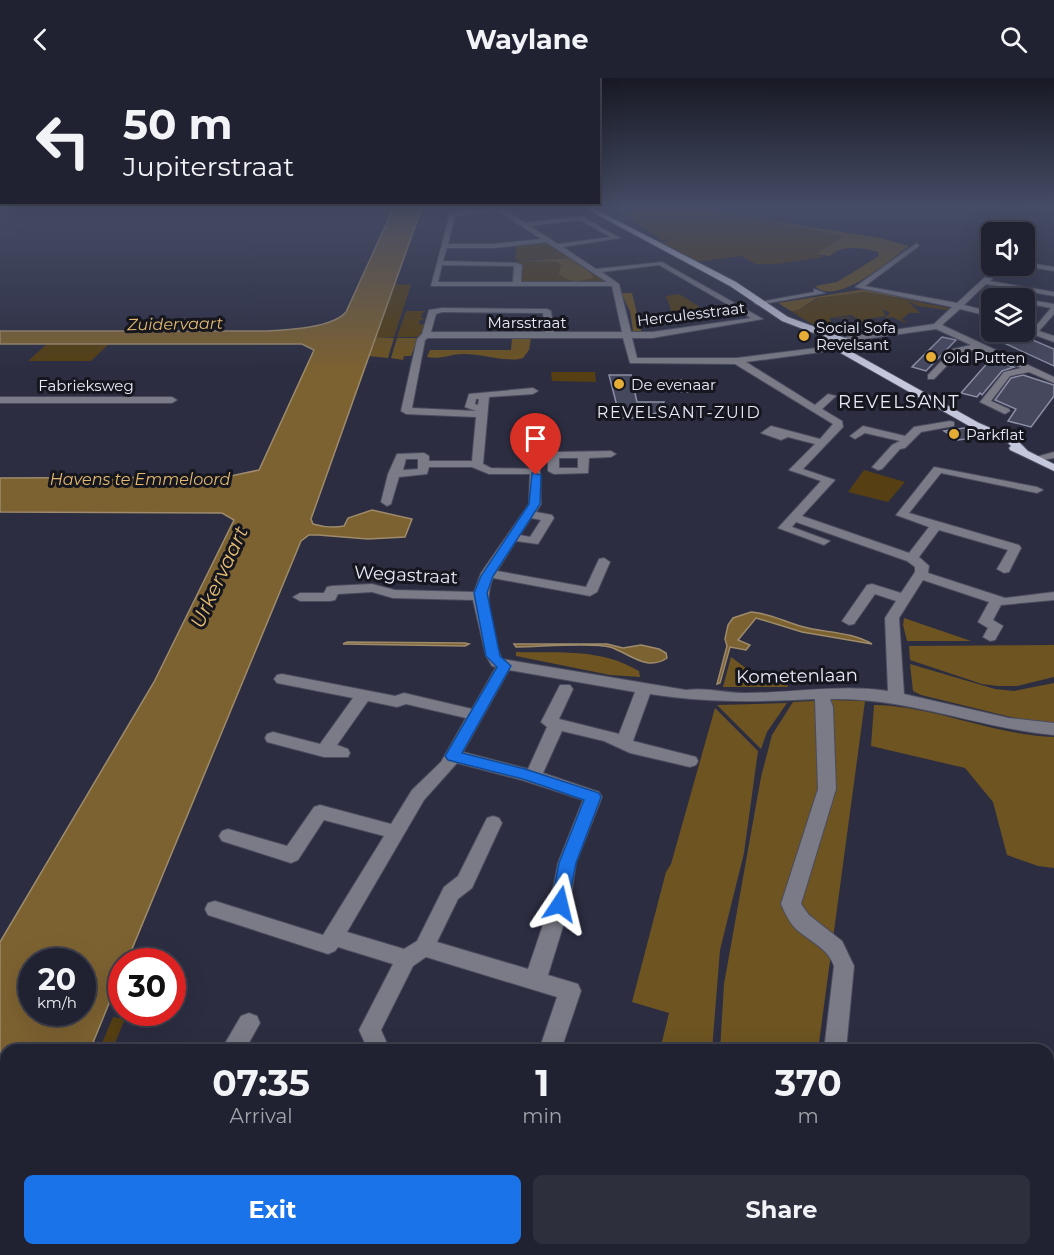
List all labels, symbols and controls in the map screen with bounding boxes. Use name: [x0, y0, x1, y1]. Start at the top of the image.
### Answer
icon: back: [24, 23, 57, 56]
text: Waylane: [465, 23, 589, 56]
icon: search: [997, 23, 1030, 56]
text: 50 m: [123, 98, 232, 150]
icon: left: [24, 102, 102, 180]
text: Jupiterstraat: [123, 150, 294, 183]
map controls: [981, 222, 1035, 342]
button: sound: [981, 222, 1035, 276]
button: layers: [981, 288, 1035, 342]
street label: Herculesstraat: [636, 298, 746, 330]
street label: Marsstraat: [487, 313, 567, 332]
water label: Zuidervaart: [126, 314, 224, 334]
place label: Social Sofa Revelsant: [816, 318, 896, 354]
marker: Social Sofa Revelsant: [797, 329, 811, 343]
place label: Old Putten: [943, 348, 1025, 367]
marker: Old Putten: [924, 350, 938, 364]
place label: De evenaar: [631, 375, 716, 394]
street label: Fabrieksweg: [38, 376, 134, 395]
marker: De evenaar: [612, 377, 626, 391]
district label: REVELSANT: [838, 391, 960, 413]
district label: REVELSANT-ZUID: [597, 403, 761, 422]
pin: [510, 413, 561, 475]
icon: arrive: [519, 422, 552, 455]
place label: Parkflat: [966, 425, 1024, 444]
marker: Parkflat: [947, 427, 961, 441]
water label: Havens te Emmeloord: [50, 470, 230, 489]
water label: Urkervaart: [185, 522, 253, 632]
street label: Wegastraat: [354, 561, 458, 589]
street label: Kometenlaan: [736, 664, 858, 688]
position arrow: [528, 872, 592, 936]
speed limit sign: 30: [108, 948, 186, 1026]
text: 20: [38, 961, 76, 998]
text: km/h: [37, 993, 77, 1012]
text: 07:35: [212, 1061, 310, 1105]
text: 1: [535, 1061, 549, 1105]
text: 370: [775, 1061, 842, 1105]
text: Arrival: [230, 1104, 293, 1128]
text: min: [522, 1104, 562, 1128]
text: m: [798, 1104, 819, 1128]
button: Exit: [24, 1175, 521, 1244]
button: Share: [533, 1175, 1030, 1244]

